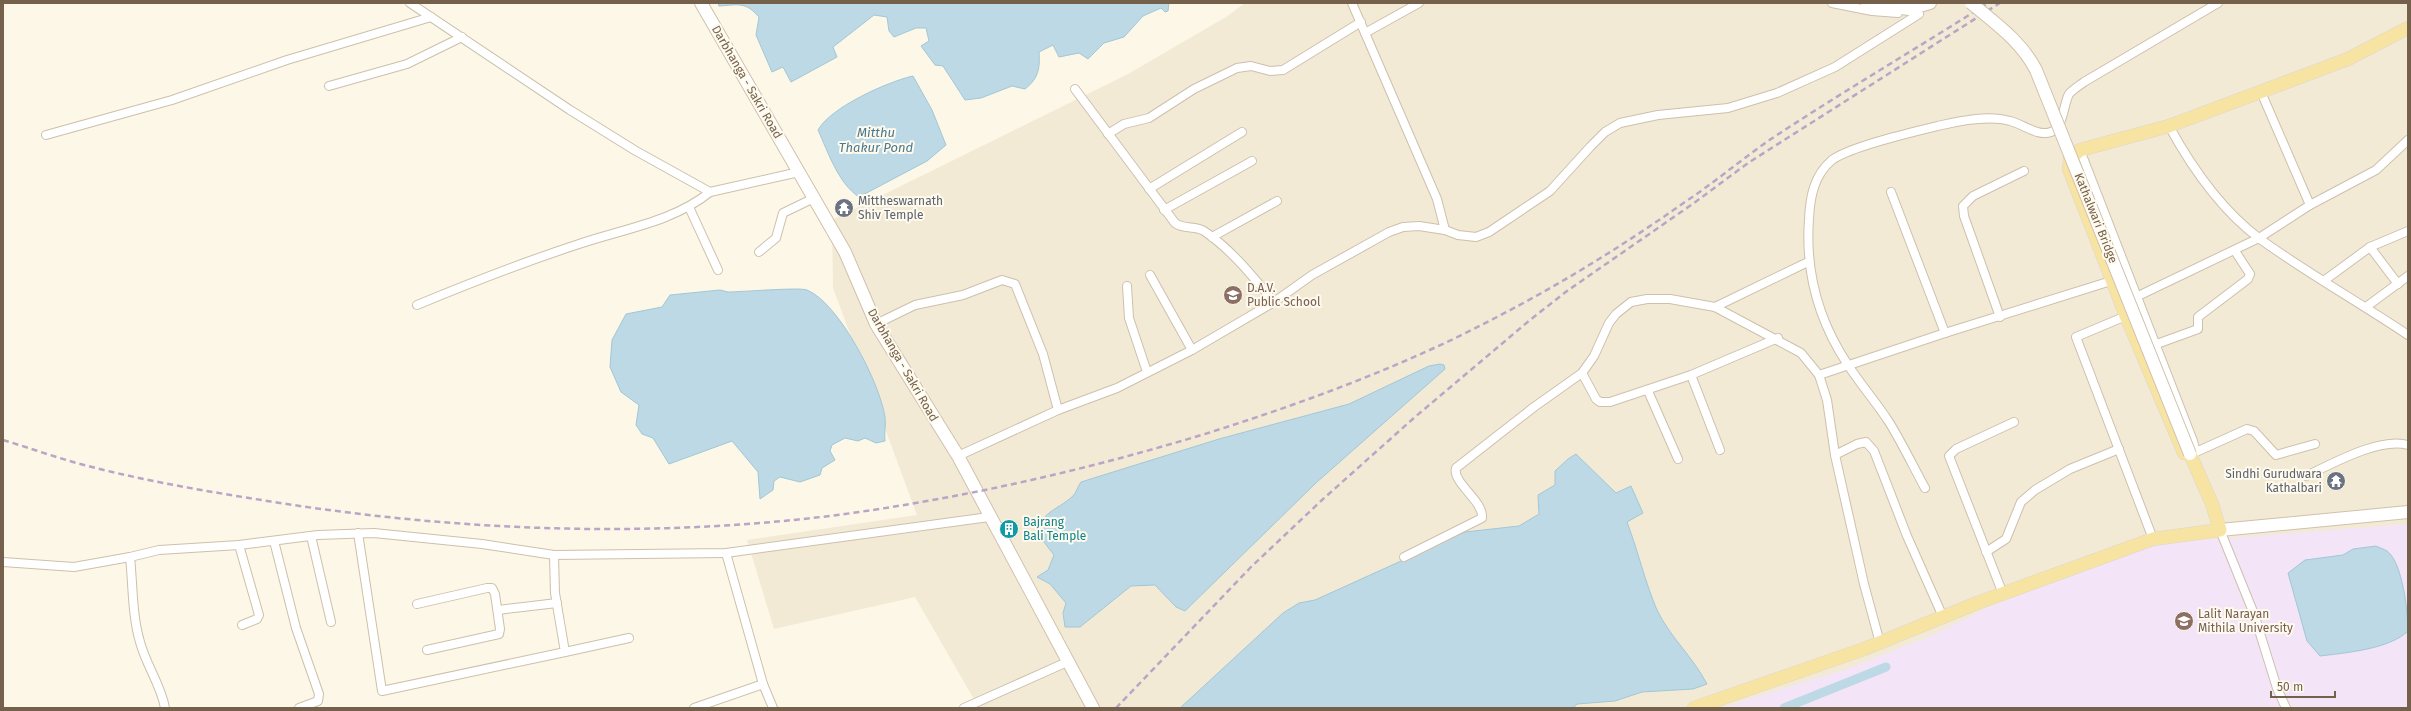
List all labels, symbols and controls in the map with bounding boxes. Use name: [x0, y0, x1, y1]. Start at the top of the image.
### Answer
street label: Darbhanga - Sakri Road: [709, 23, 785, 141]
water label: Mitthu Thakur Pond: [839, 125, 913, 155]
street label: Kathalwari Bridge: [2072, 171, 2120, 265]
place label: Mittheswarnath Shiv Temple: [858, 194, 943, 222]
temple icon: Mittheswarnath Shiv Temple: [833, 197, 855, 219]
place label: D.A.V. Public School: [1247, 281, 1321, 309]
school or university icon: D.A.V. Public School: [1222, 284, 1244, 306]
street label: Darbhanga - Sakri Road: [865, 306, 941, 424]
place label: Sindhi Gurudwara Kathalbari: [2225, 467, 2322, 495]
temple icon: Sindhi Gurudwara Kathalbari: [2325, 470, 2347, 492]
place label: Bajrang Bali Temple: [1023, 515, 1086, 543]
building icon: Bajrang Bali Temple: [998, 518, 1020, 540]
place label: Lalit Narayan Mithila University: [2198, 607, 2293, 635]
school or university icon: Lalit Narayan Mithila University: [2173, 610, 2195, 632]
scale bar: [2271, 673, 2335, 699]
text: 50 m: [2277, 680, 2303, 694]

